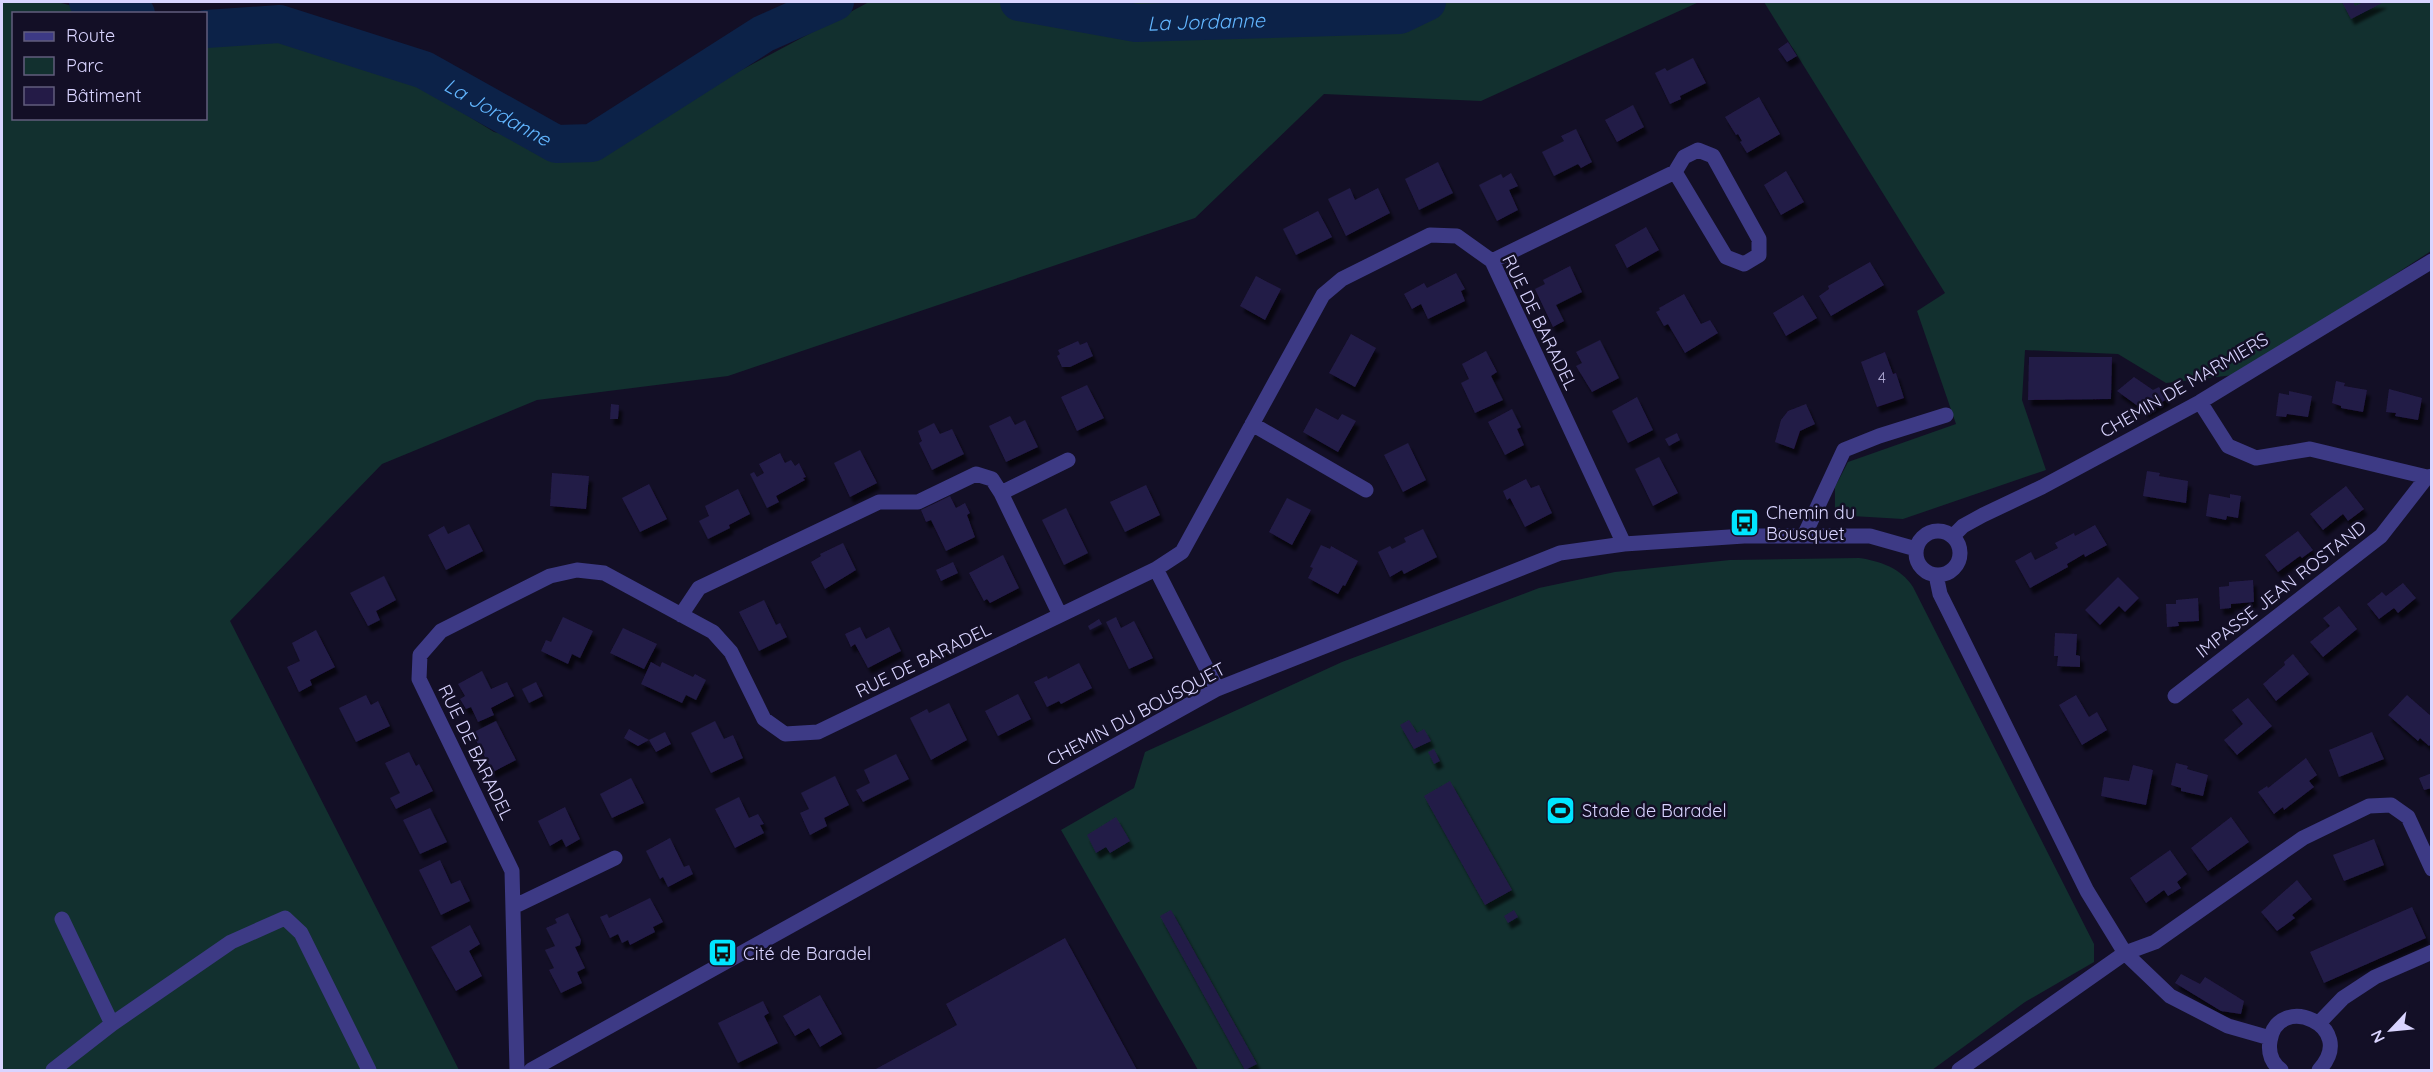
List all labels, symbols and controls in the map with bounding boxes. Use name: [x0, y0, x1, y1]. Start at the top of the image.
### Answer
water label: La Jordanne: [1147, 7, 1266, 35]
legend: [12, 12, 207, 120]
text: Route: [66, 24, 115, 47]
text: Parc: [66, 54, 103, 77]
water label: La Jordanne: [440, 72, 556, 151]
text: Bâtiment: [66, 84, 142, 107]
street label: RUE DE BARADEL: [1497, 251, 1583, 394]
street label: CHEMIN DE MARMIERS: [2096, 327, 2272, 443]
house number: 4: [1878, 368, 1886, 387]
place label: Chemin du Bousquet: [1766, 501, 1855, 545]
bus stop icon: Chemin du Bousquet: [1729, 506, 1761, 538]
street label: IMPASSE JEAN ROSTAND: [2191, 515, 2371, 663]
street label: RUE DE BARADEL: [852, 617, 995, 703]
street label: CHEMIN DU BOUSQUET: [1043, 657, 1229, 771]
street label: RUE DE BARADEL: [433, 681, 519, 824]
sports icon: Stade de Baradel: [1545, 794, 1577, 826]
place label: Stade de Baradel: [1582, 799, 1727, 822]
bus stop icon: Cité de Baradel: [706, 937, 738, 969]
place label: Cité de Baradel: [743, 942, 871, 965]
north arrow: [2361, 1000, 2421, 1060]
text: N: [2366, 1027, 2389, 1046]

